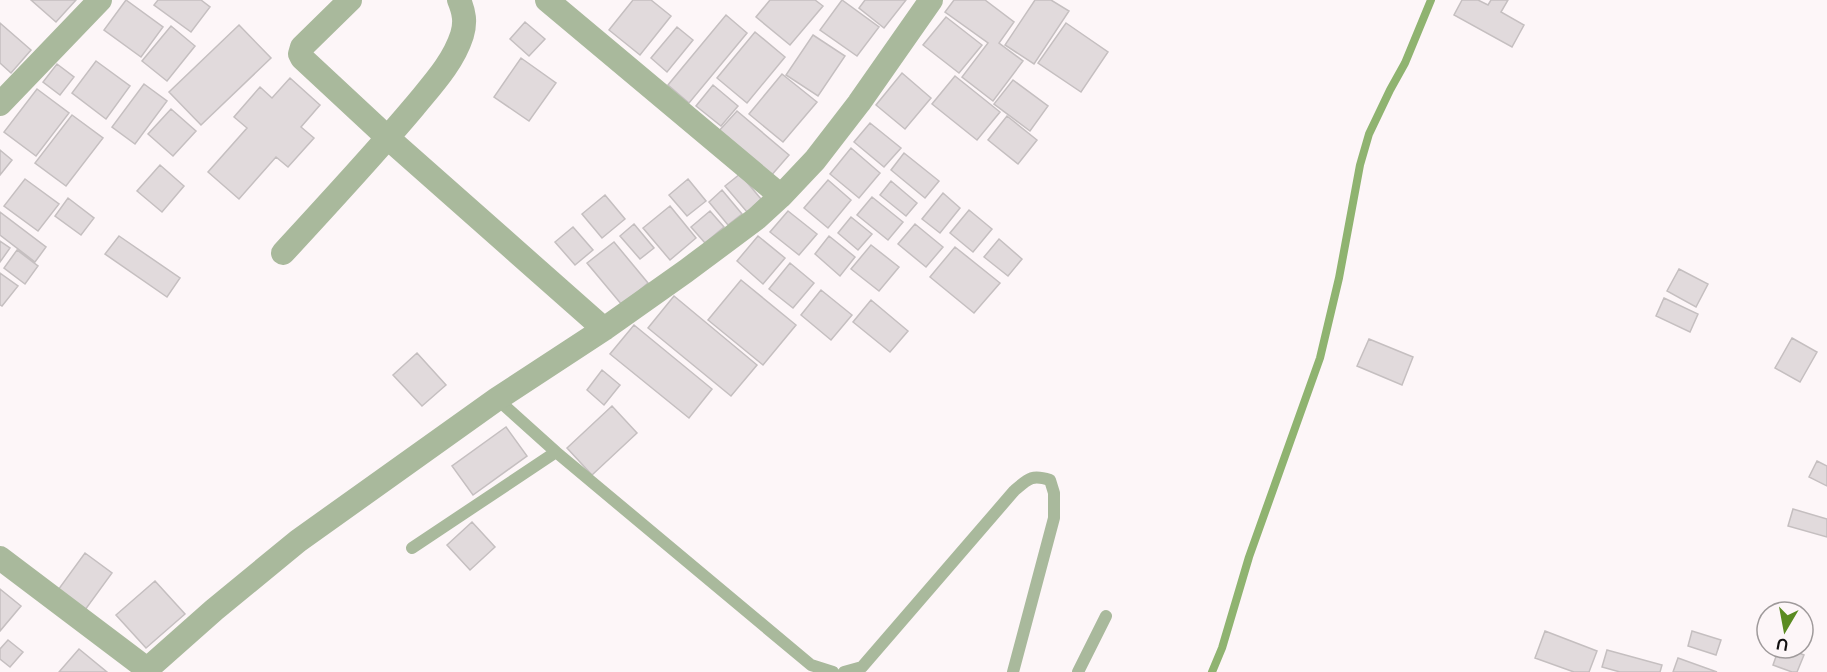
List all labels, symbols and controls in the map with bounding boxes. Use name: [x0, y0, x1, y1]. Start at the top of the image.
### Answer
north arrow: [1755, 600, 1815, 660]
text: U: [1775, 634, 1790, 655]

